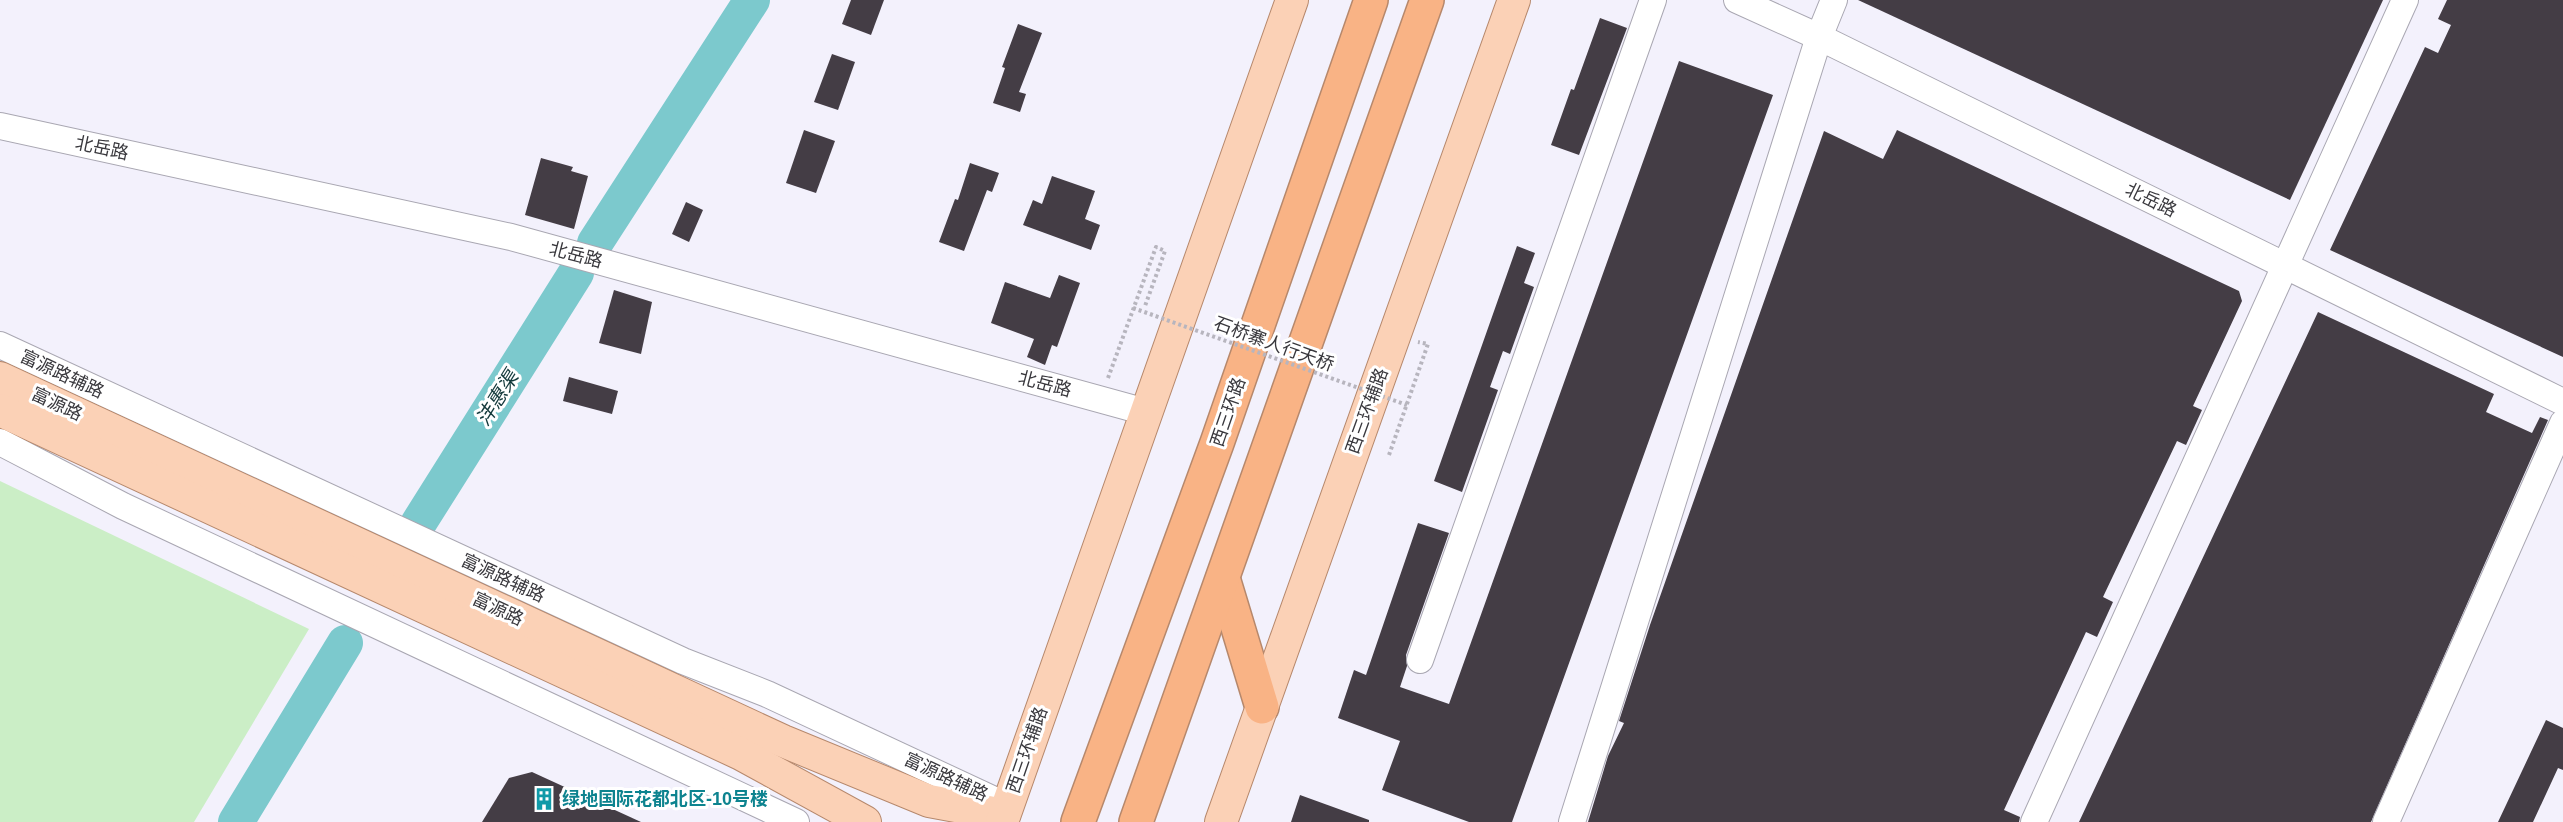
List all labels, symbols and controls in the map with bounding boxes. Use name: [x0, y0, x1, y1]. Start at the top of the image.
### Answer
street label: 北岳路: [74, 133, 130, 163]
street label: 北岳路: [2122, 179, 2180, 221]
street label: 北岳路: [547, 238, 605, 272]
street label: 石桥寨人行天桥: [1211, 313, 1337, 375]
street label: 富源路辅路: [17, 345, 107, 403]
water label: 沣惠渠: [472, 364, 524, 429]
street label: 西三环辅路: [1342, 365, 1392, 457]
street label: 北岳路: [1016, 367, 1074, 401]
street label: 西三环路: [1207, 375, 1249, 449]
street label: 富源路: [28, 383, 86, 425]
street label: 富源路辅路: [458, 550, 548, 606]
street label: 富源路: [469, 589, 527, 629]
street label: 西三环辅路: [1003, 704, 1051, 796]
street label: 富源路辅路: [901, 749, 991, 805]
building icon: 绿地国际花都北区-10号楼: [531, 786, 557, 812]
place label: 绿地国际花都北区-10号楼: [562, 789, 768, 809]

